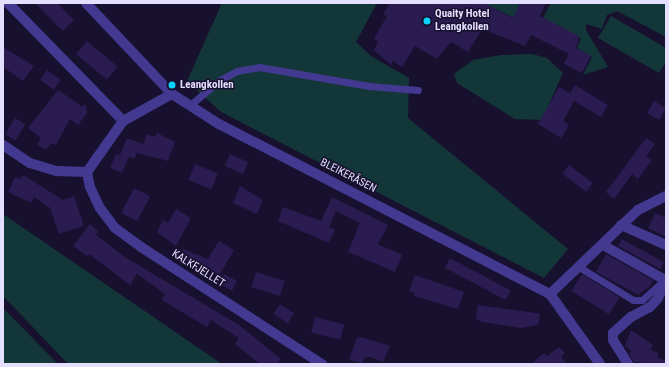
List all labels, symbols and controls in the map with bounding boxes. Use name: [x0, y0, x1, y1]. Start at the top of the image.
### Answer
place label: Quaity Hotel Leangkollen: [435, 8, 489, 34]
marker: Quaity Hotel Leangkollen: [422, 16, 432, 26]
place label: Leangkollen: [180, 78, 234, 92]
marker: Leangkollen: [167, 80, 177, 90]
street label: BLEIKERÅSEN: [318, 156, 378, 196]
street label: KALKFJELLET: [169, 248, 227, 290]

